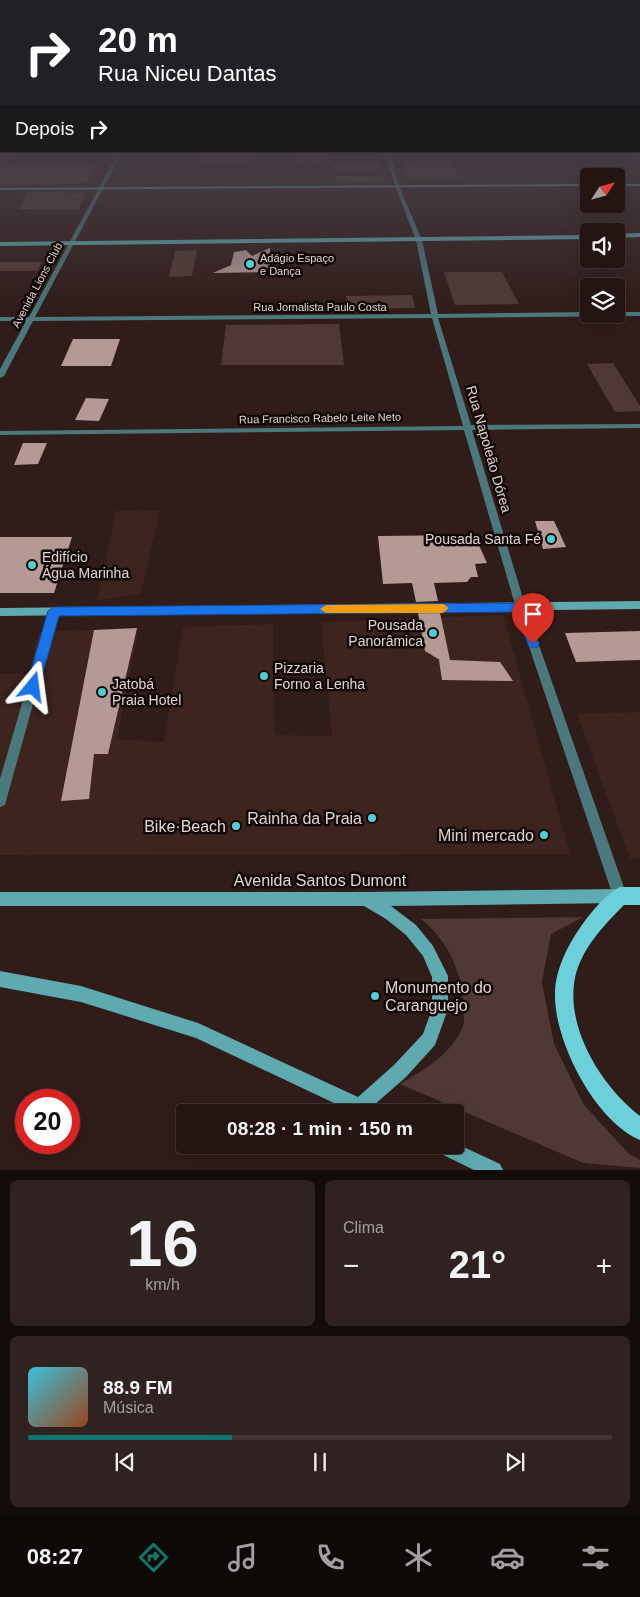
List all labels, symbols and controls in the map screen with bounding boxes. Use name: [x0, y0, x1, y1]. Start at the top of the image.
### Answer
icon: right: [15, 20, 80, 85]
text: 20 m: [98, 20, 178, 59]
text: Rua Niceu Dantas: [98, 61, 277, 86]
icon: right: [84, 115, 112, 143]
text: Depois: [15, 118, 74, 139]
north arrow: [580, 168, 625, 212]
map controls: [580, 168, 625, 323]
button: sound: [580, 223, 625, 268]
street label: Avenida Lions Club: [9, 240, 65, 330]
place label: Adágio Espaço e Dança: [260, 252, 334, 277]
marker: Adágio Espaço e Dança: [244, 258, 256, 270]
button: layers: [580, 278, 625, 323]
street label: Rua Jornalista Paulo Costa: [253, 301, 388, 313]
street label: Rua Napoleão Dórea: [463, 384, 515, 515]
street label: Rua Francisco Rabelo Leite Neto: [239, 411, 401, 425]
place label: Pousada Santa Fé: [425, 531, 541, 547]
marker: Pousada Santa Fé: [545, 533, 557, 545]
place label: Edifício Água Marinha: [42, 549, 129, 581]
marker: Edifício Água Marinha: [26, 559, 38, 571]
pin: [512, 593, 554, 644]
icon: arrive: [519, 600, 547, 628]
place label: Pousada Panorâmica: [348, 617, 423, 649]
marker: Pousada Panorâmica: [427, 627, 439, 639]
position arrow: [6, 660, 58, 712]
place label: Pizzaria Forno a Lenha: [274, 660, 365, 692]
marker: Pizzaria Forno a Lenha: [258, 670, 270, 682]
place label: Jatobá Praia Hotel: [112, 676, 181, 708]
marker: Jatobá Praia Hotel: [96, 686, 108, 698]
place label: Rainha da Praia: [247, 810, 362, 827]
marker: Rainha da Praia: [366, 812, 378, 824]
place label: Bike·Beach: [144, 818, 226, 835]
marker: Bike·Beach: [230, 820, 242, 832]
place label: Mini mercado: [438, 827, 534, 844]
marker: Mini mercado: [538, 829, 550, 841]
street label: Avenida Santos Dumont: [234, 872, 407, 889]
place label: Monumento do Caranguejo: [385, 979, 492, 1014]
marker: Monumento do Caranguejo: [369, 990, 381, 1002]
speed limit sign: 20: [15, 1089, 80, 1154]
text: 08:28 · 1 min · 150 m: [227, 1118, 413, 1139]
text: 16: [126, 1207, 199, 1280]
text: Clima: [343, 1219, 384, 1236]
text: 21°: [449, 1244, 506, 1286]
text: −: [343, 1250, 359, 1281]
text: +: [596, 1250, 612, 1281]
text: km/h: [145, 1276, 180, 1293]
text: 88.9 FM: [103, 1377, 173, 1398]
text: Música: [103, 1399, 154, 1416]
icon: previous: [111, 1448, 139, 1476]
icon: pause: [306, 1448, 334, 1476]
icon: next: [501, 1448, 529, 1476]
icon: directions: [136, 1540, 171, 1575]
icon: music: [225, 1540, 260, 1575]
icon: phone: [313, 1540, 348, 1575]
icon: climate: [401, 1540, 436, 1575]
icon: car: [490, 1540, 525, 1575]
icon: filters: [578, 1540, 613, 1575]
text: 08:27: [27, 1544, 83, 1569]

